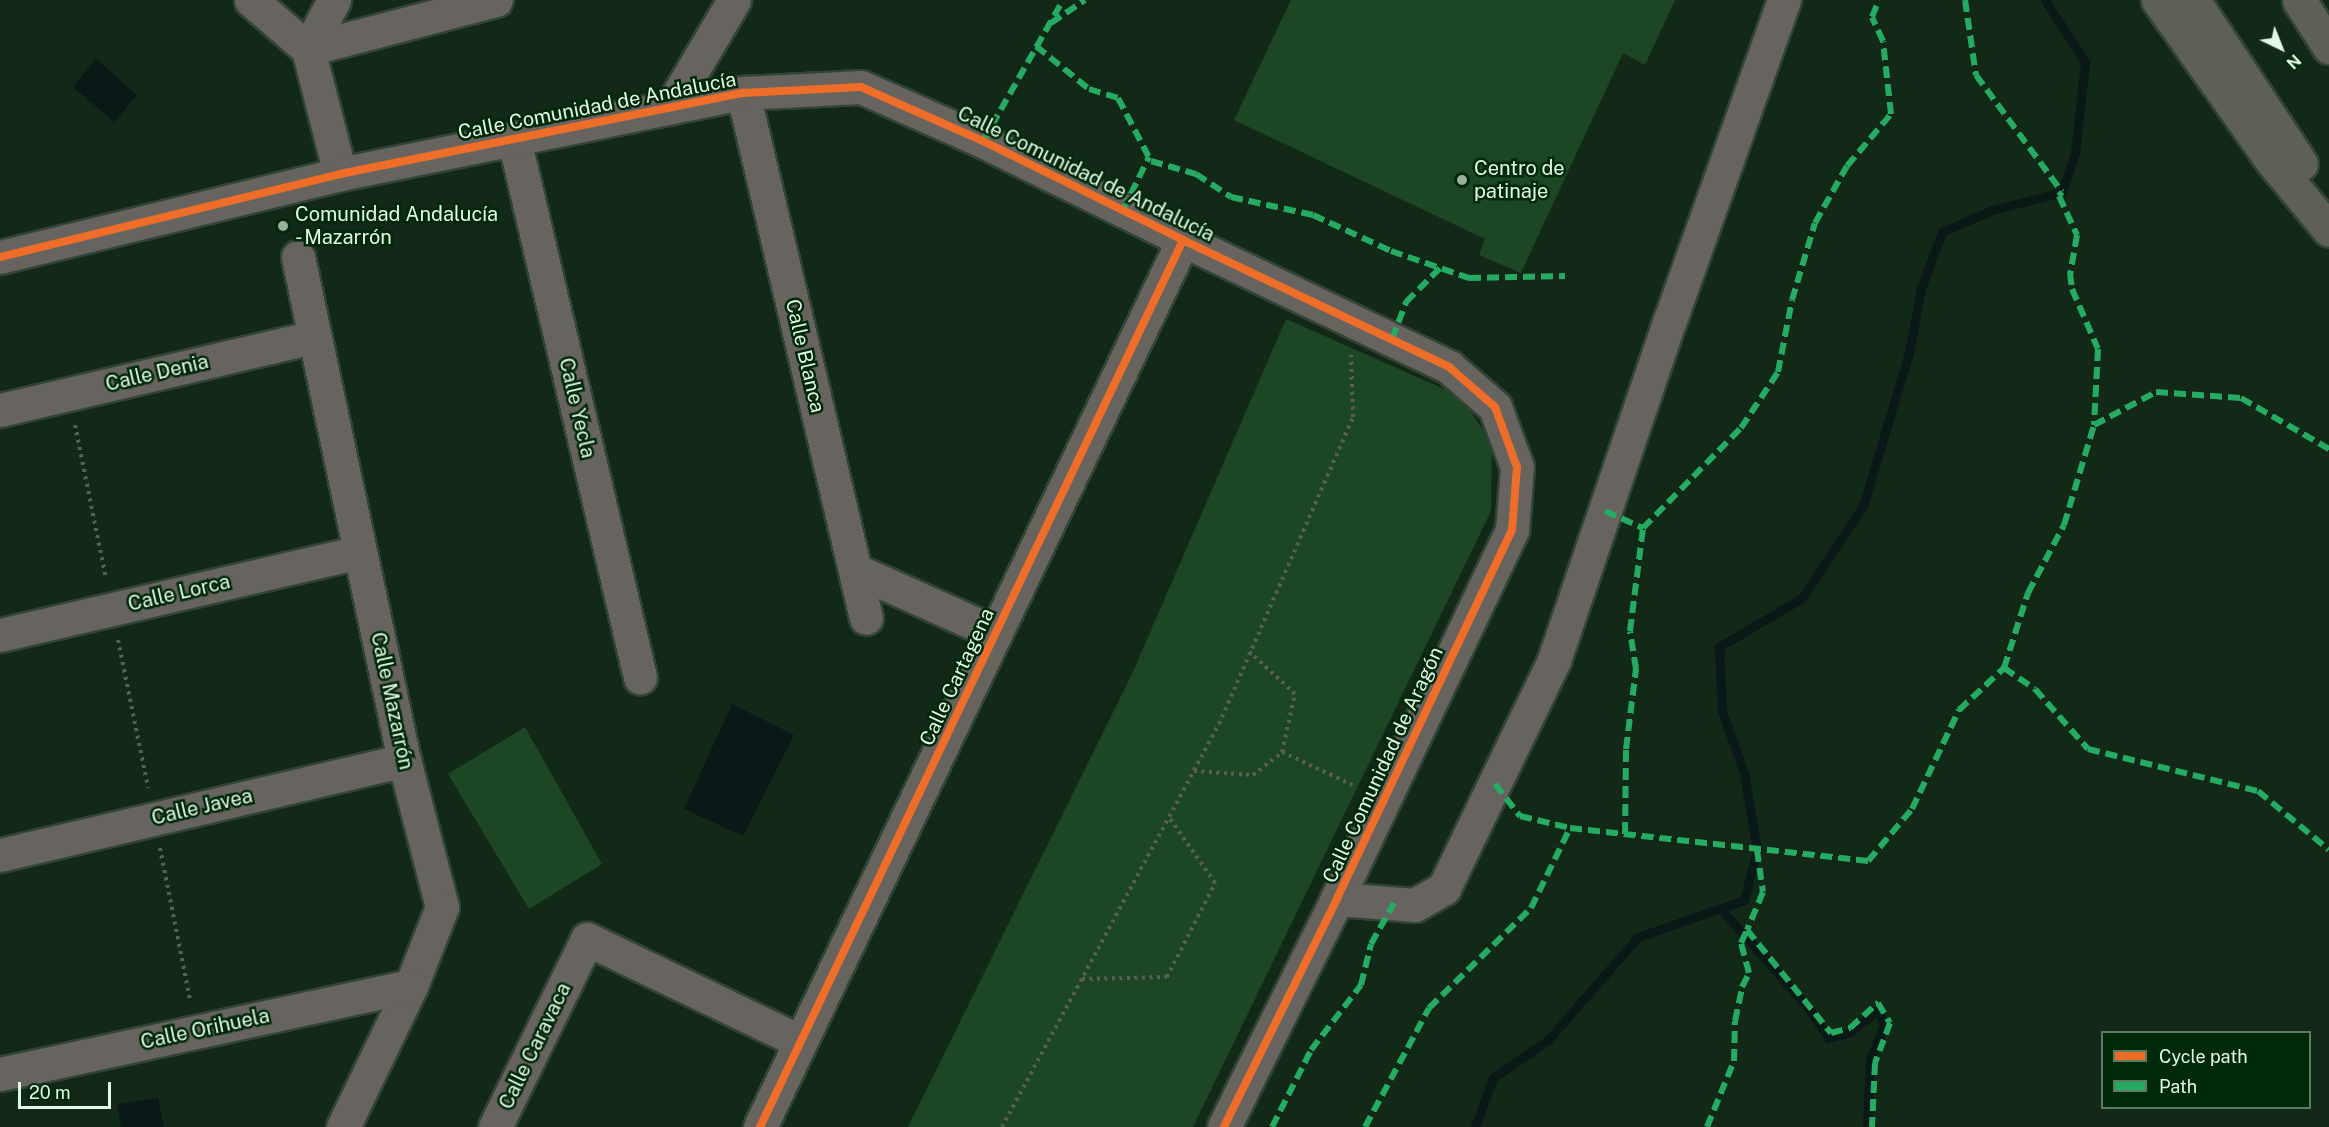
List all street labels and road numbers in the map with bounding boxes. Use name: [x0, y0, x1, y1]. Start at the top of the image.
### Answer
street label: Calle Comunidad de Andalucía: [456, 67, 738, 145]
street label: Calle Comunidad de Andalucía: [953, 101, 1219, 247]
street label: Calle Blanca: [780, 297, 830, 415]
street label: Calle Denia: [103, 350, 211, 396]
street label: Calle Yecla: [554, 356, 600, 460]
street label: Calle Lorca: [126, 570, 232, 616]
street label: Calle Cartagena: [915, 604, 999, 750]
street label: Calle Mazarrón: [366, 630, 418, 772]
street label: Calle Comunidad de Aragón: [1318, 643, 1448, 887]
street label: Calle Javea: [149, 784, 255, 830]
street label: Calle Caravaca: [494, 979, 576, 1113]
street label: Calle Orihuela: [138, 1004, 272, 1054]

